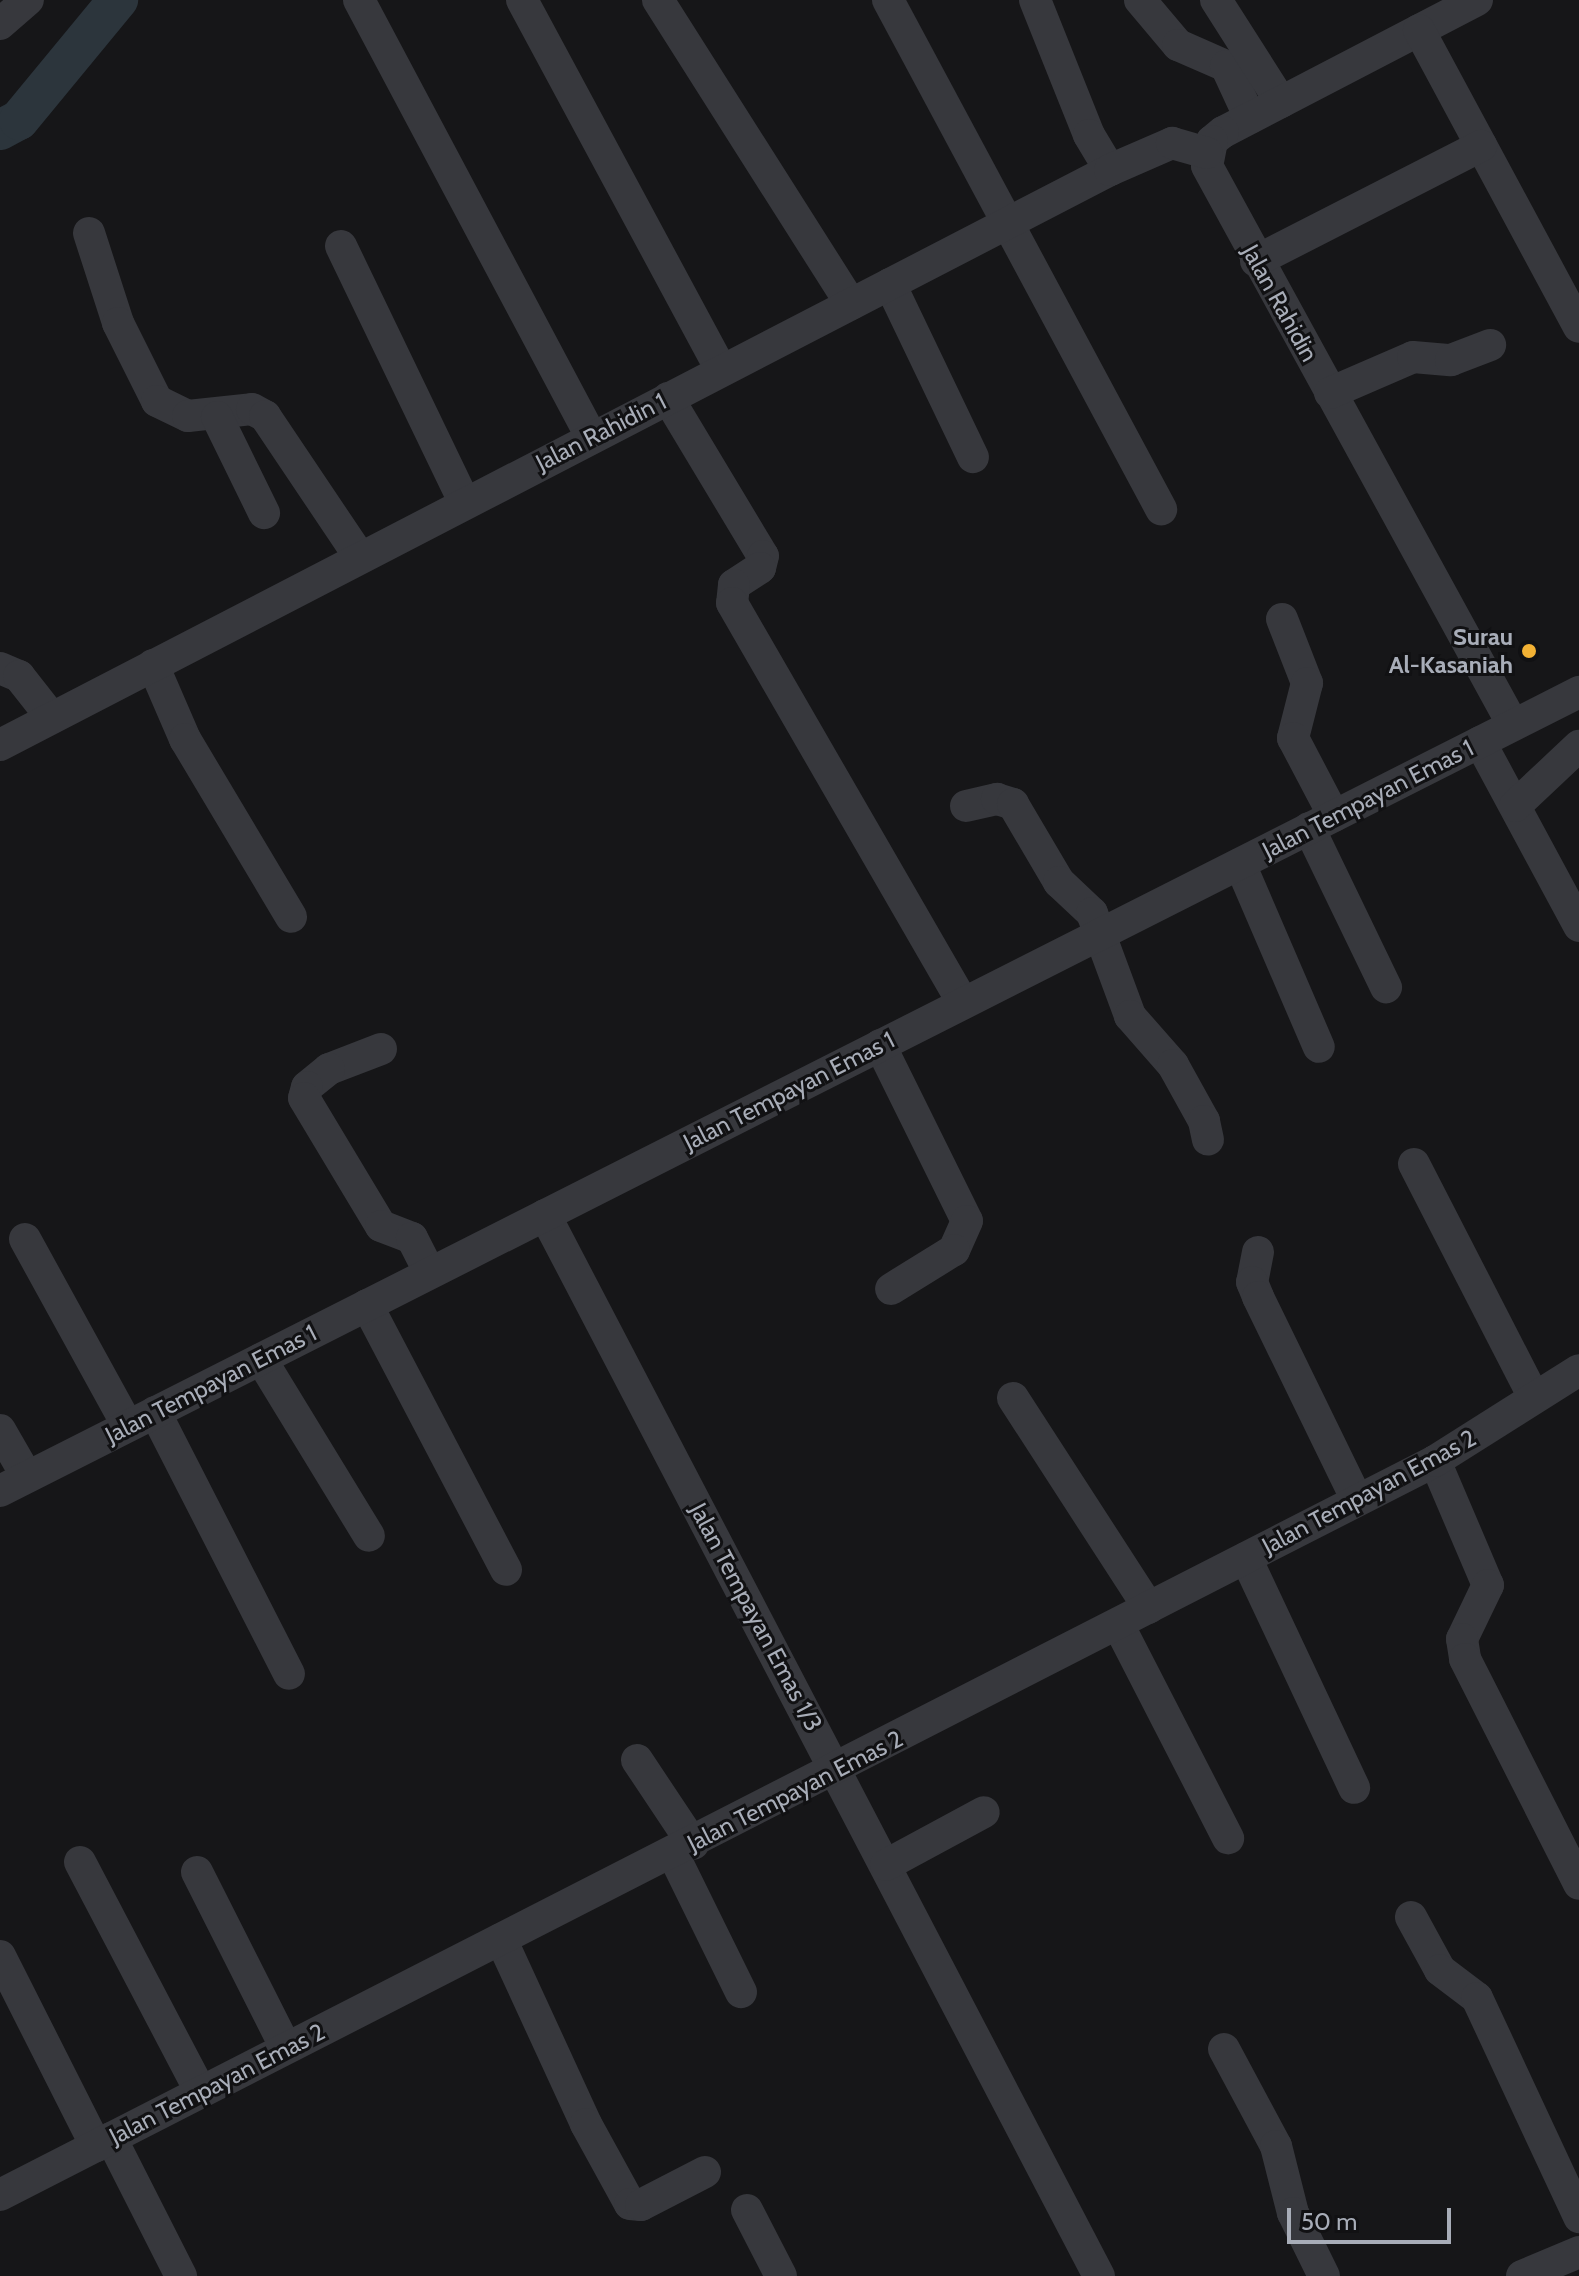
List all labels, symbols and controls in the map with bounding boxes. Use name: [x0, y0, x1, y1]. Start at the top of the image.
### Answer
street label: Jalan Rahidin: [1236, 240, 1324, 366]
street label: Jalan Rahidin 1: [531, 387, 671, 477]
place label: Surau Al-Kasaniah: [1389, 623, 1513, 679]
marker: Surau Al-Kasaniah: [1520, 642, 1538, 660]
street label: Jalan Tempayan Emas 1: [1258, 733, 1478, 865]
street label: Jalan Tempayan Emas 1: [679, 1025, 899, 1157]
street label: Jalan Tempayan Emas 1: [101, 1318, 321, 1450]
street label: Jalan Tempayan Emas 2: [1257, 1423, 1481, 1561]
street label: Jalan Tempayan Emas 1/3: [684, 1498, 828, 1736]
street label: Jalan Tempayan Emas 2: [682, 1724, 908, 1858]
street label: Jalan Tempayan Emas 2: [104, 2017, 330, 2151]
scale bar: [1291, 2192, 1455, 2242]
text: 50 m: [1301, 2207, 1357, 2236]

